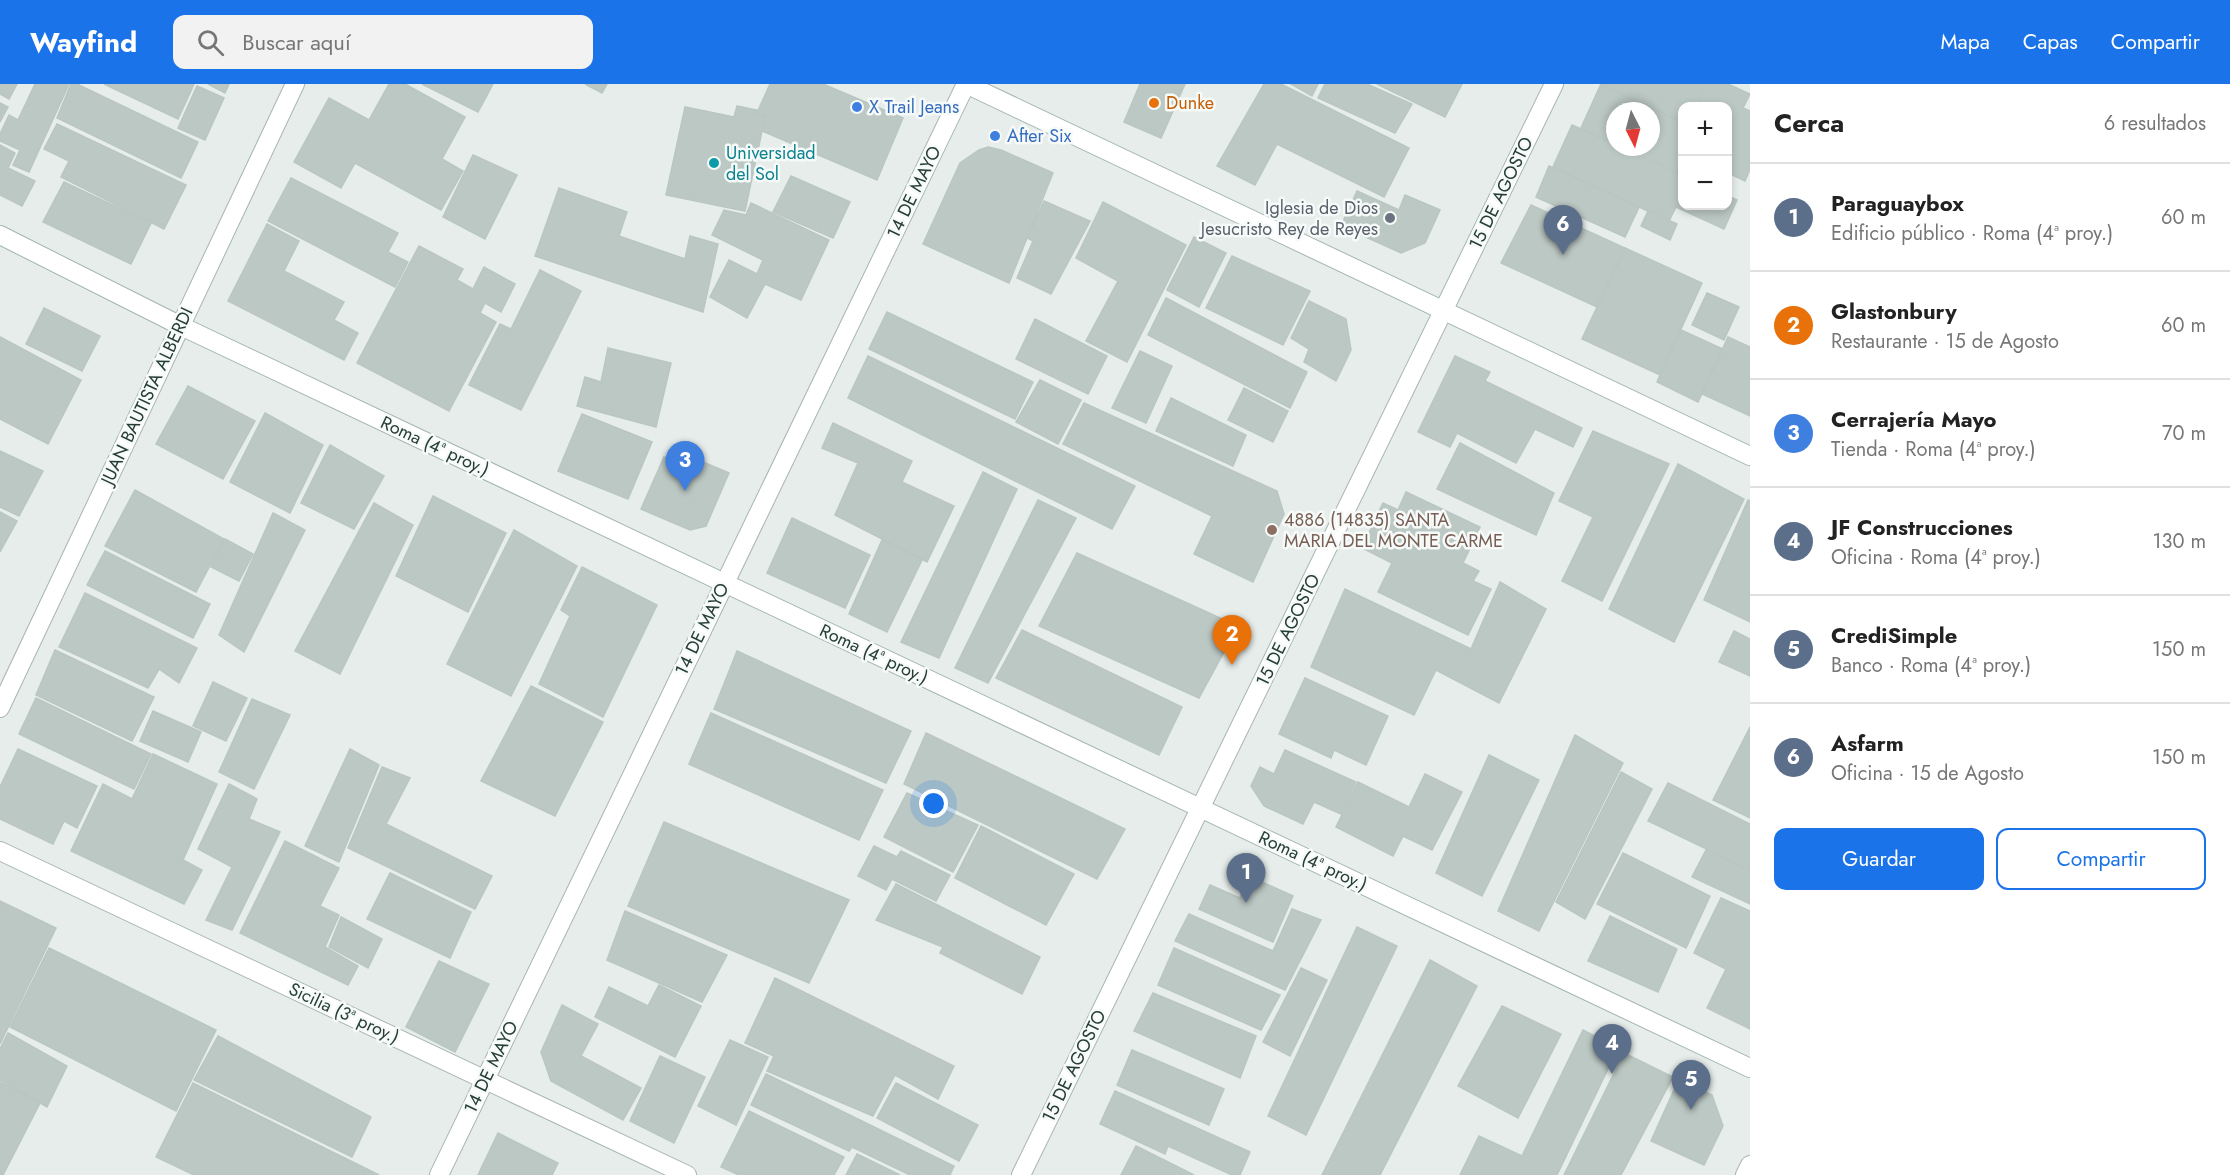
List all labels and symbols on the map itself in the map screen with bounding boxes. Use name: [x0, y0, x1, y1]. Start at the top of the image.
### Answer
place label: Dunke: [1166, 90, 1214, 116]
place label: X Trail Jeans: [869, 94, 959, 120]
marker: Dunke: [1147, 96, 1161, 110]
marker: X Trail Jeans: [850, 100, 864, 114]
north arrow: [1606, 102, 1660, 156]
place label: After Six: [1007, 123, 1072, 149]
marker: After Six: [988, 129, 1002, 143]
street label: 15 DE AGOSTO: [1463, 132, 1539, 254]
place label: Universidad del Sol: [726, 140, 816, 187]
street label: 14 DE MAYO: [880, 141, 948, 243]
marker: Universidad del Sol: [707, 156, 721, 170]
place label: Iglesia de Dios Jesucristo Rey de Reyes: [1199, 195, 1378, 242]
pin: 6: [1544, 206, 1582, 255]
marker: Iglesia de Dios Jesucristo Rey de Reyes: [1383, 211, 1397, 225]
street label: JUAN BAUTISTA ALBERDI: [94, 303, 200, 491]
street label: Roma (4ª proy.): [376, 409, 494, 483]
pin: 3: [666, 442, 704, 491]
place label: 4886 (14835) SANTA MARIA DEL MONTE CARME: [1284, 507, 1503, 554]
marker: 4886 (14835) SANTA MARIA DEL MONTE CARME: [1265, 523, 1279, 537]
street label: 15 DE AGOSTO: [1250, 569, 1326, 691]
street label: 14 DE MAYO: [668, 578, 736, 680]
pin: 2: [1212, 616, 1252, 665]
street label: Roma (4ª proy.): [815, 617, 933, 691]
your location: [919, 789, 948, 818]
street label: Roma (4ª proy.): [1254, 824, 1372, 898]
pin: 1: [1226, 854, 1266, 903]
street label: Sicilia (3ª proy.): [284, 976, 404, 1050]
street label: 15 DE AGOSTO: [1036, 1005, 1112, 1127]
street label: 14 DE MAYO: [457, 1016, 525, 1118]
pin: 4: [1592, 1024, 1632, 1074]
pin: 5: [1672, 1060, 1710, 1110]

